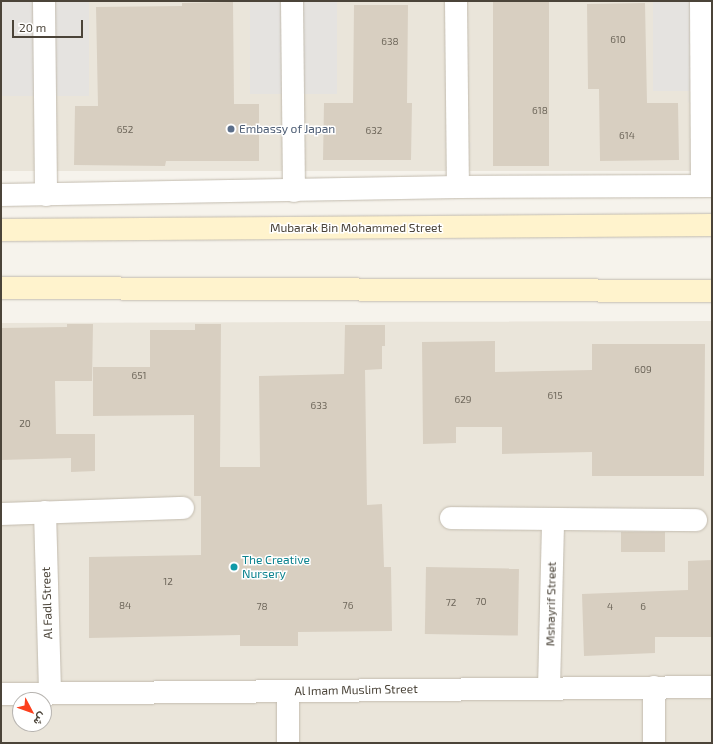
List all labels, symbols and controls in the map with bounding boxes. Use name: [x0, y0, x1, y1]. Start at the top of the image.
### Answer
scale bar: [14, 12, 85, 38]
text: 20 m: [19, 20, 46, 34]
house number: 610: [610, 34, 626, 46]
house number: 638: [381, 36, 399, 48]
house number: 618: [532, 105, 548, 117]
place label: Embassy of Japan: [239, 122, 336, 136]
house number: 652: [117, 124, 133, 136]
marker: Embassy of Japan: [226, 124, 236, 134]
house number: 632: [366, 125, 382, 137]
house number: 614: [619, 130, 635, 142]
street label: Mubarak Bin Mohammed Street: [270, 221, 442, 235]
house number: 609: [634, 364, 652, 376]
house number: 651: [131, 370, 147, 382]
house number: 615: [547, 390, 563, 402]
house number: 629: [454, 394, 472, 406]
house number: 633: [311, 400, 327, 412]
house number: 20: [19, 418, 31, 430]
place label: The Creative Nursery: [242, 553, 310, 581]
street label: Mshayrif Street: [543, 561, 559, 647]
marker: The Creative Nursery: [229, 562, 239, 572]
street label: Al Fadl Street: [39, 566, 55, 640]
house number: 12: [163, 576, 173, 588]
house number: 70: [475, 596, 487, 608]
house number: 72: [446, 597, 456, 609]
house number: 84: [119, 600, 131, 612]
house number: 76: [343, 600, 353, 612]
house number: 78: [256, 601, 268, 613]
house number: 4: [607, 601, 613, 613]
house number: 6: [640, 601, 646, 613]
street label: Al Imam Muslim Street: [294, 682, 418, 698]
north arrow: [12, 692, 52, 732]
text: ش: [31, 710, 50, 729]

